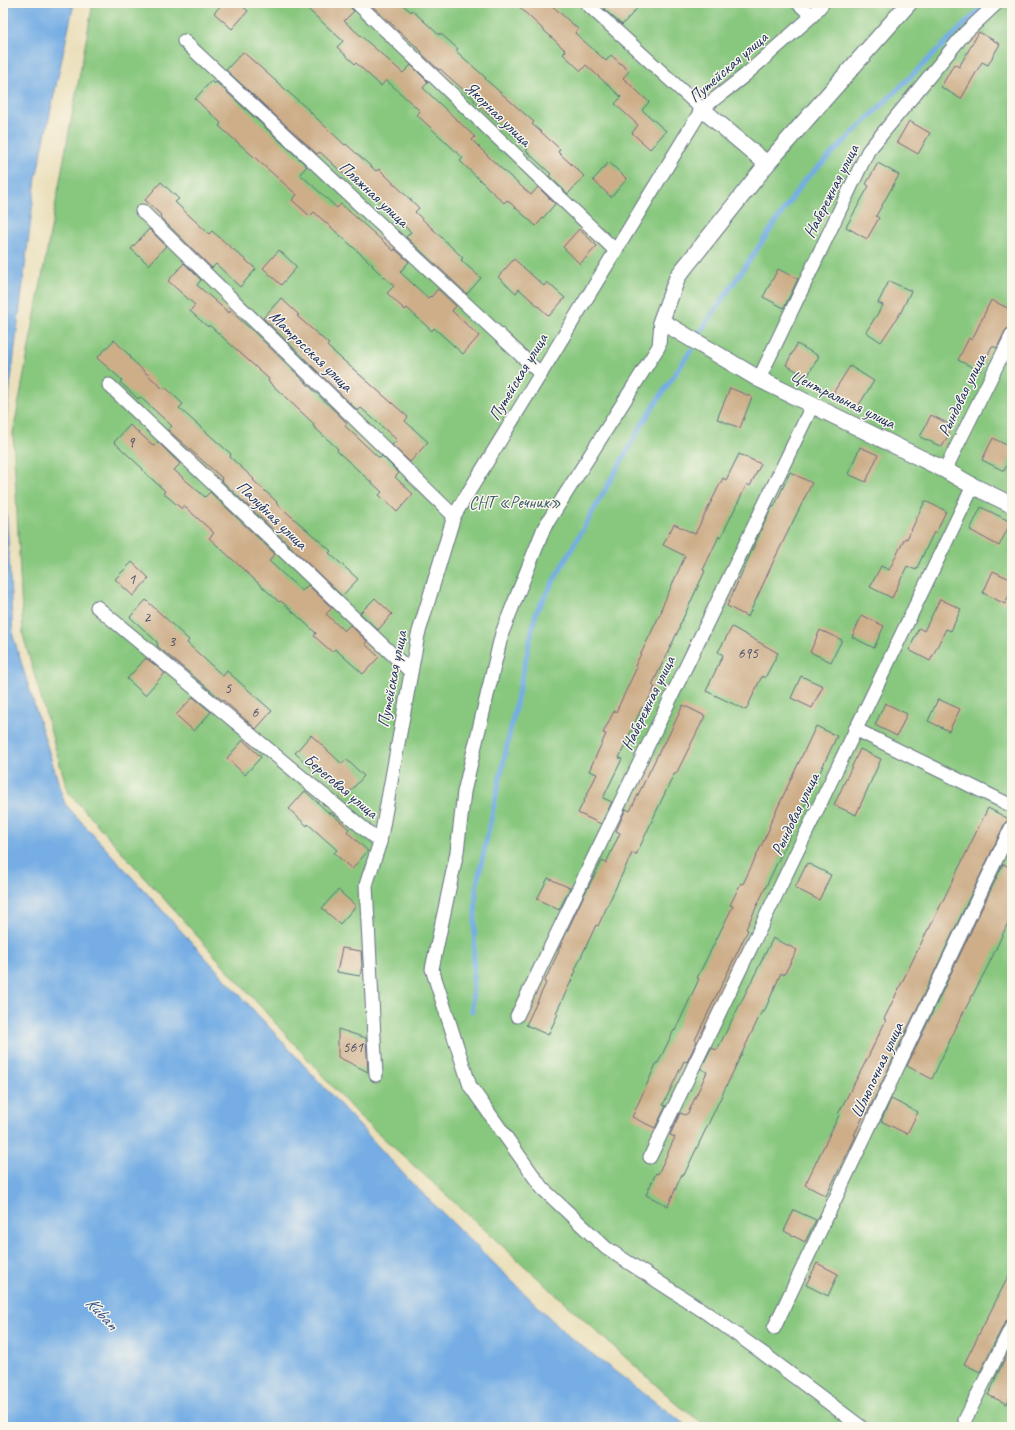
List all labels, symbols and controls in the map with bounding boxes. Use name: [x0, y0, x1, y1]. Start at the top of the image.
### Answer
street label: Путейская улица: [684, 26, 773, 107]
street label: Якорная улица: [460, 77, 537, 152]
street label: Набережная улица: [798, 140, 864, 241]
street label: Пляжная улица: [335, 156, 415, 233]
street label: Матросская улица: [265, 306, 358, 397]
street label: Путейская улица: [484, 329, 553, 424]
street label: Рындовая улица: [933, 349, 992, 440]
street label: Центральная улица: [787, 365, 900, 434]
house number: 9: [128, 433, 136, 452]
street label: Палубная улица: [232, 476, 313, 555]
park label: СНТ «Речник»: [469, 492, 561, 513]
house number: 1: [129, 570, 137, 589]
house number: 2: [144, 608, 152, 627]
street label: Путейская улица: [372, 628, 412, 729]
house number: 3: [169, 632, 177, 651]
house number: 695: [738, 644, 759, 663]
street label: Набережная улица: [616, 651, 680, 753]
house number: 5: [225, 679, 233, 698]
house number: 6: [252, 703, 260, 722]
street label: Береговая улица: [300, 749, 383, 824]
street label: Рындовая улица: [766, 768, 825, 859]
street label: Шлюпочная улица: [846, 1018, 909, 1121]
house number: 561: [343, 1038, 364, 1057]
water label: Kuban: [81, 1292, 124, 1336]

